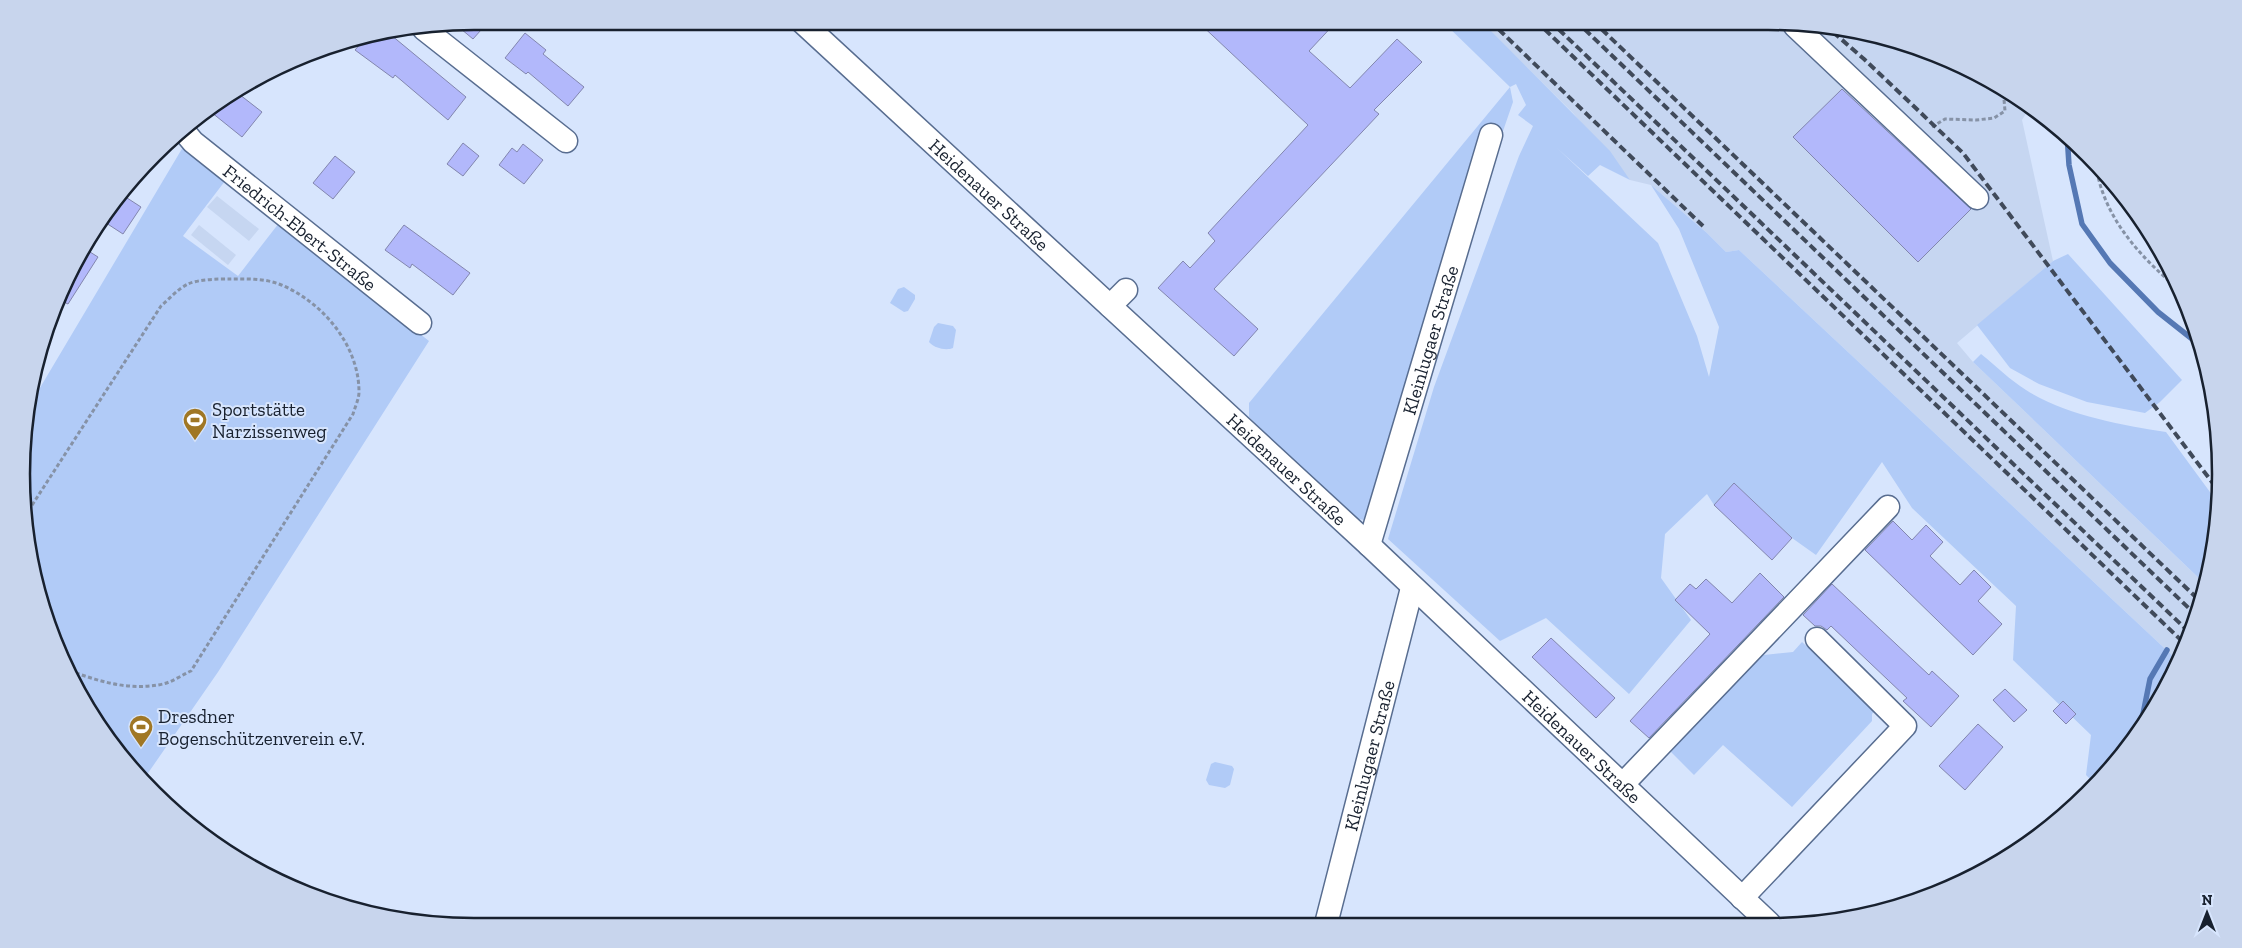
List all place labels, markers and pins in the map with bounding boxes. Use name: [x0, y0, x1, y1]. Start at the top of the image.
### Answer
place label: Sportstätte Narzissenweg: [212, 398, 327, 443]
sports icon: Sportstätte Narzissenweg: [182, 407, 208, 441]
place label: Dresdner Bogenschützenverein e.V.: [158, 705, 365, 750]
sports icon: Dresdner Bogenschützenverein e.V.: [128, 714, 154, 748]

